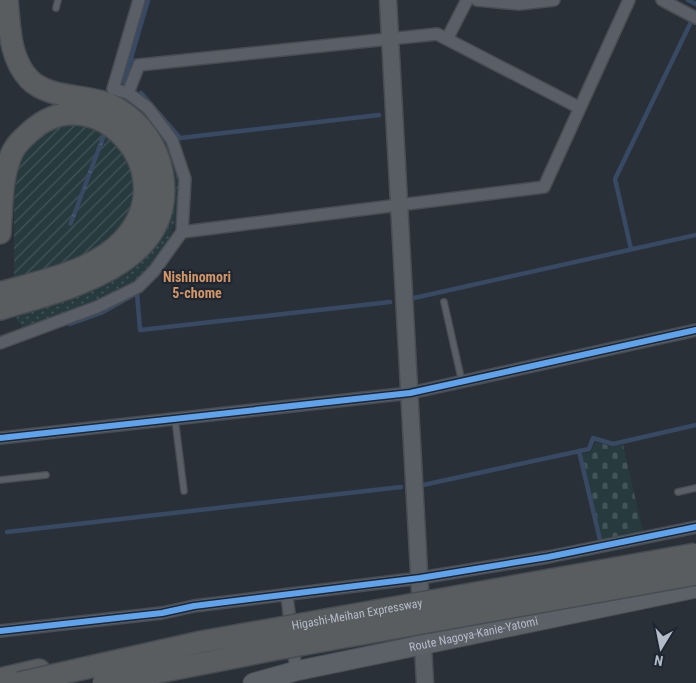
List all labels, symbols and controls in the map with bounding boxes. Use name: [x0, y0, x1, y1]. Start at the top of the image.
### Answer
district label: Nishinomori 5-chome: [163, 269, 231, 301]
street label: Higashi-Meihan Expressway: [291, 596, 423, 633]
street label: Route Nagoya-Kanie-Yatomi: [408, 614, 539, 654]
north arrow: [636, 623, 686, 673]
text: N: [653, 652, 664, 669]

